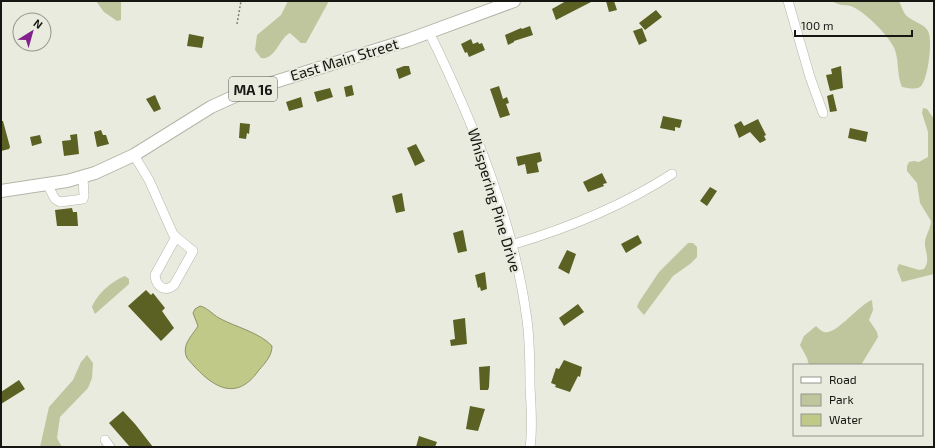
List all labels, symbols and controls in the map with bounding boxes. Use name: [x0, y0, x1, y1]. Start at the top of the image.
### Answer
north arrow: [12, 12, 52, 52]
scale bar: [795, 12, 912, 38]
text: N: [31, 16, 45, 31]
text: 100 m: [801, 18, 833, 32]
street label: East Main Street: [288, 34, 401, 84]
road number: MA 16: [229, 77, 277, 101]
street label: Whispering Pine Drive: [465, 126, 525, 274]
legend: [793, 364, 923, 436]
text: Road: [829, 372, 857, 386]
text: Park: [829, 392, 854, 406]
text: Water: [829, 412, 863, 426]

